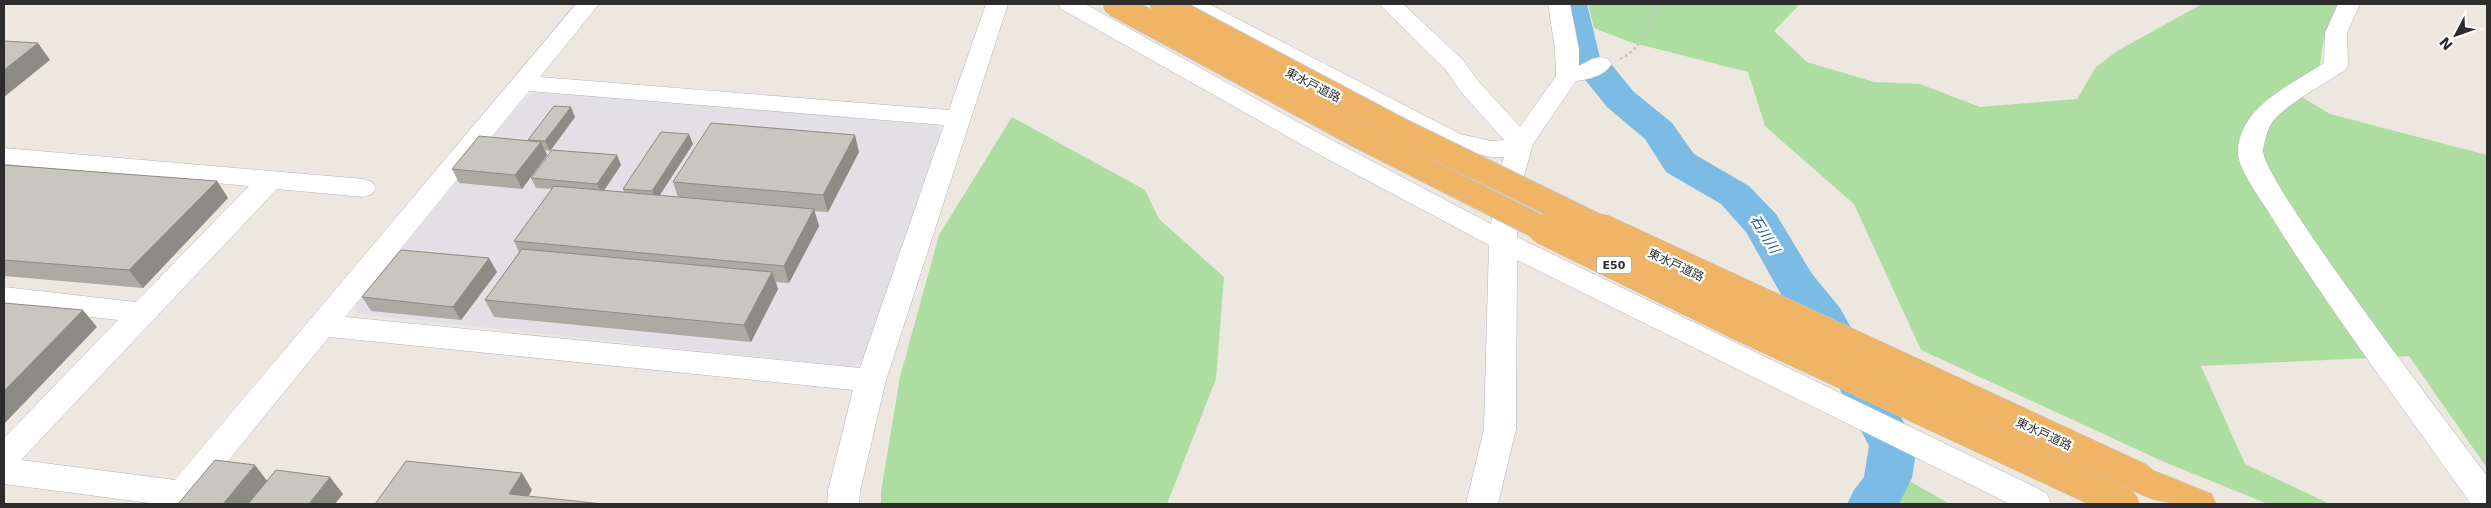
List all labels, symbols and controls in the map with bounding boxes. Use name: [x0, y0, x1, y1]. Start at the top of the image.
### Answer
north arrow: [2431, 10, 2481, 60]
text: N: [2436, 34, 2456, 53]
street label: 東水戸道路: [1283, 65, 1343, 105]
water label: 石川川: [1747, 212, 1784, 258]
street label: 東水戸道路: [1646, 246, 1706, 284]
road number: E50: [1596, 256, 1632, 274]
street label: 東水戸道路: [2014, 415, 2074, 453]

